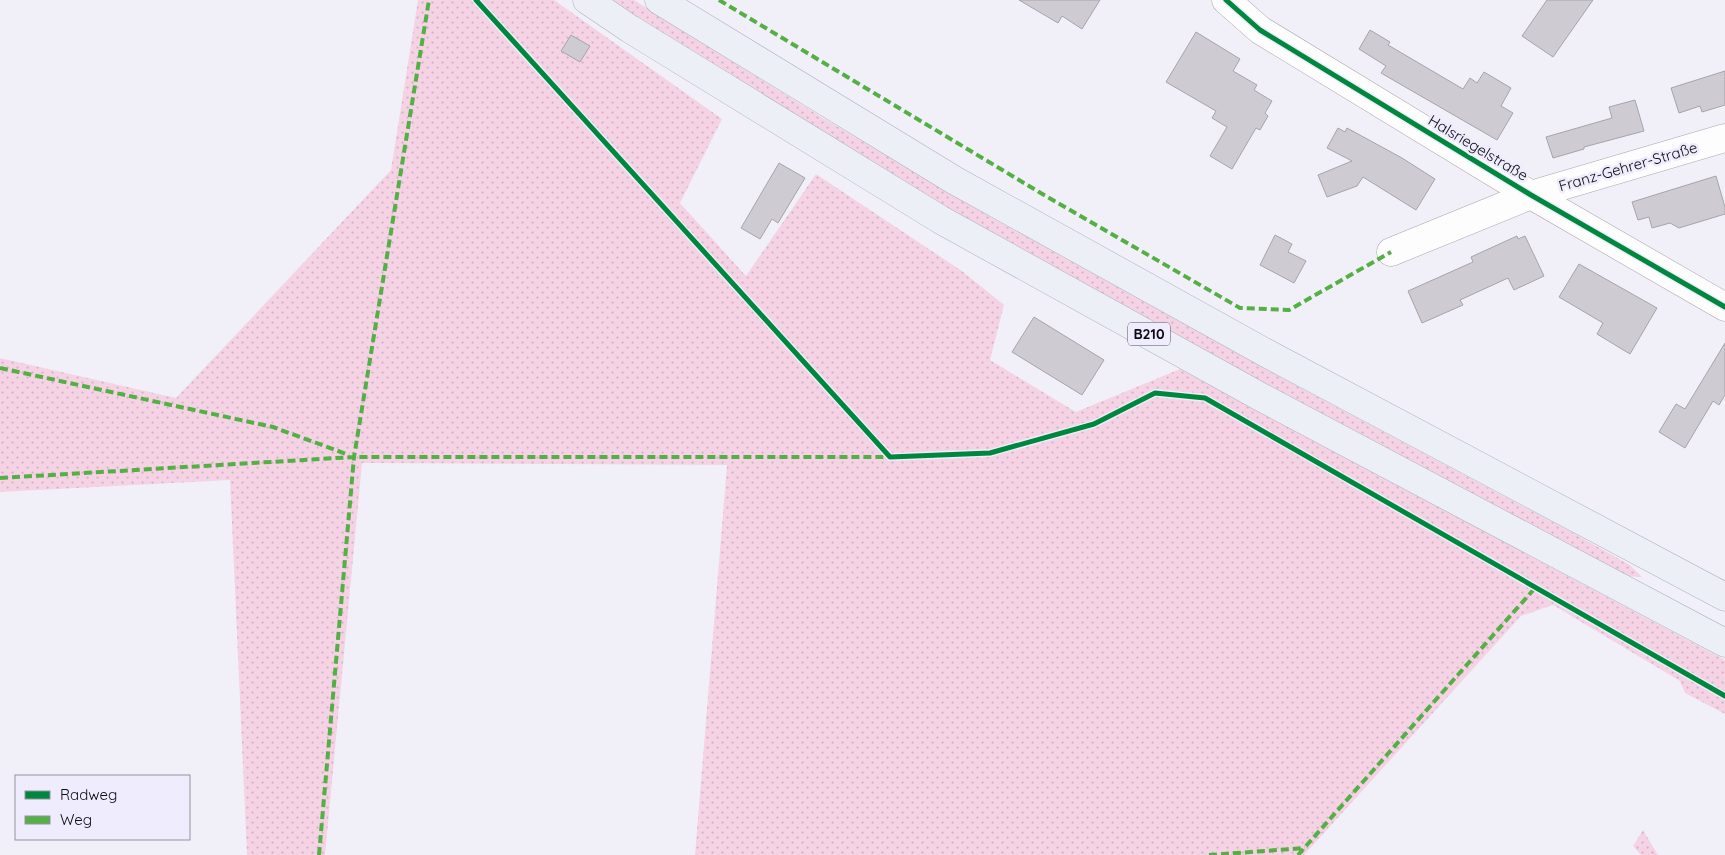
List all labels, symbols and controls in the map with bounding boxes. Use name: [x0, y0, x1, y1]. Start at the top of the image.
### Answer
street label: Halsriegelstraße: [1425, 110, 1532, 185]
street label: Franz-Gehrer-Straße: [1556, 138, 1699, 195]
road number: B210: [1128, 322, 1170, 346]
legend: [15, 775, 190, 840]
text: Radweg: [60, 785, 117, 804]
text: Weg: [60, 810, 92, 829]

